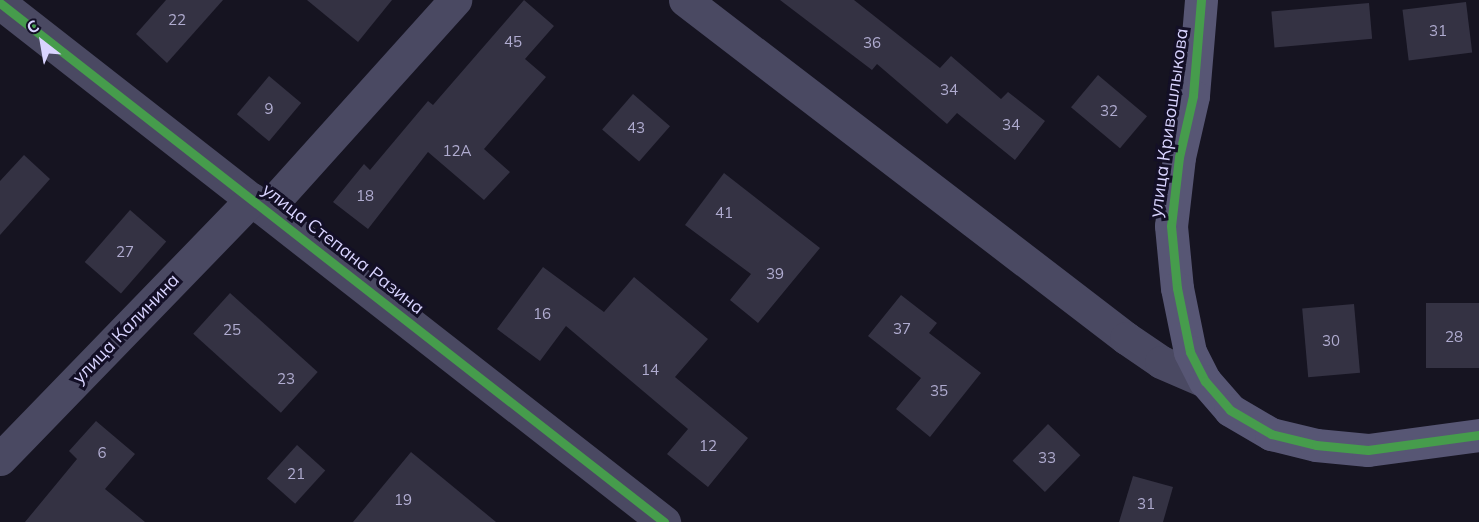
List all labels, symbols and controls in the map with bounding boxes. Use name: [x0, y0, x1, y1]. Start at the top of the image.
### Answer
house number: 22: [168, 11, 186, 29]
north arrow: [12, 12, 72, 72]
text: С: [23, 15, 43, 38]
house number: 31: [1429, 22, 1447, 40]
street label: улица Кривошлыкова: [1145, 27, 1193, 219]
house number: 45: [504, 33, 522, 51]
house number: 36: [863, 34, 881, 52]
house number: 34: [940, 81, 958, 99]
house number: 9: [265, 100, 273, 118]
house number: 32: [1100, 102, 1118, 120]
house number: 34: [1002, 116, 1020, 134]
house number: 43: [627, 119, 645, 137]
house number: 12А: [442, 142, 472, 160]
street label: улица Степана Разина: [258, 179, 428, 319]
house number: 18: [356, 187, 374, 205]
house number: 41: [715, 204, 733, 222]
house number: 27: [116, 243, 134, 261]
house number: 39: [766, 265, 784, 283]
street label: улица Калинина: [68, 270, 184, 388]
house number: 16: [533, 305, 551, 323]
house number: 37: [893, 320, 911, 338]
house number: 25: [223, 321, 241, 339]
house number: 28: [1445, 328, 1463, 346]
house number: 30: [1322, 332, 1340, 350]
house number: 14: [641, 361, 659, 379]
house number: 23: [277, 370, 295, 388]
house number: 35: [930, 382, 948, 400]
house number: 12: [699, 437, 717, 455]
house number: 6: [98, 444, 106, 462]
house number: 33: [1038, 449, 1056, 467]
house number: 21: [287, 465, 305, 483]
house number: 19: [394, 491, 412, 509]
house number: 31: [1137, 495, 1155, 513]

